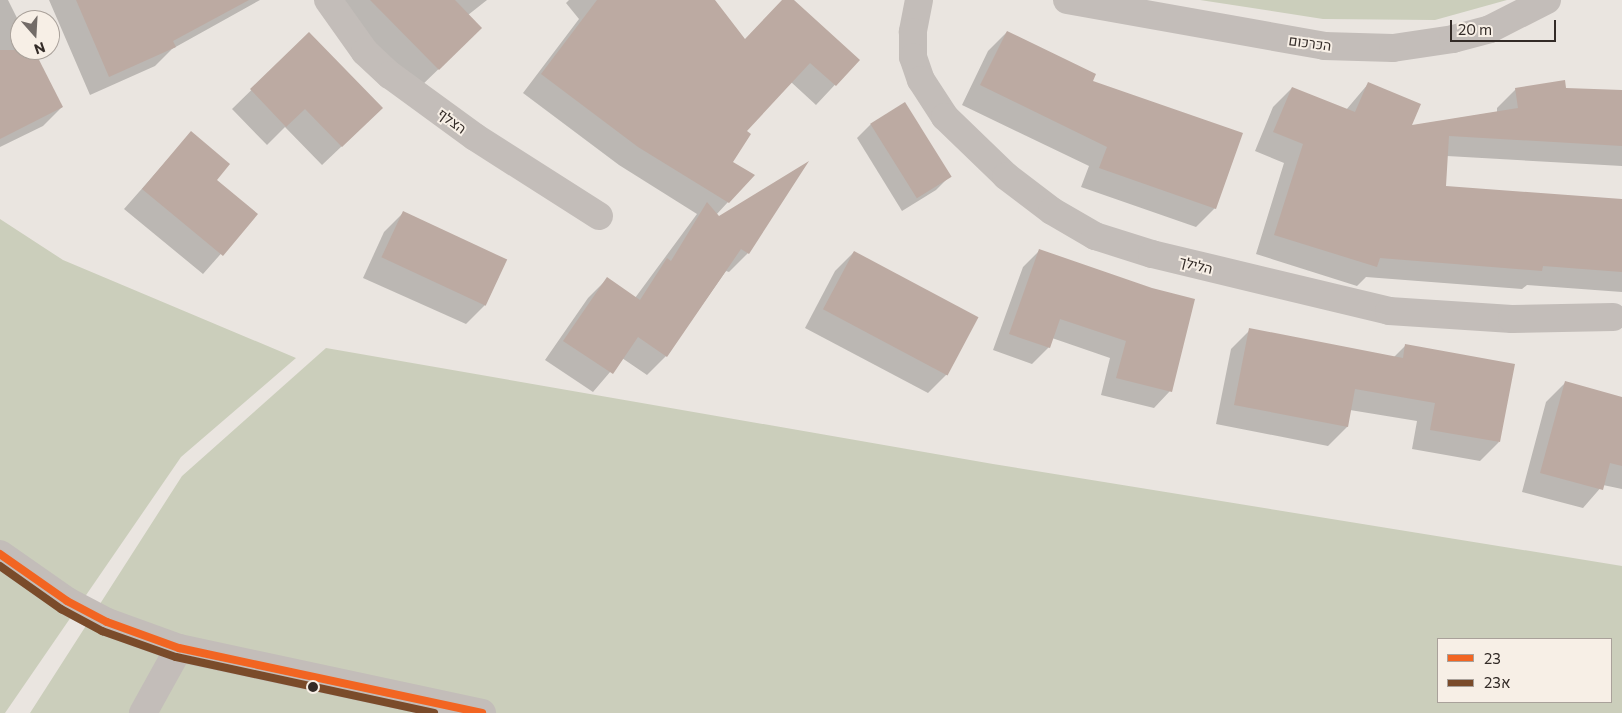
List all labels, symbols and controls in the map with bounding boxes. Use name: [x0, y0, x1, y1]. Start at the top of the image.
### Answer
north arrow: [10, 10, 60, 60]
scale bar: [1452, 10, 1558, 42]
text: 20 m: [1458, 20, 1492, 38]
street label: הכרכום: [1287, 32, 1333, 54]
text: N: [32, 39, 47, 58]
street label: הצלף: [434, 105, 470, 137]
street label: הלילך: [1178, 253, 1214, 277]
legend: [1437, 638, 1612, 703]
text: 23: [1484, 649, 1501, 667]
text: 23א: [1484, 673, 1511, 691]
unlabelled marker: [308, 682, 318, 692]

